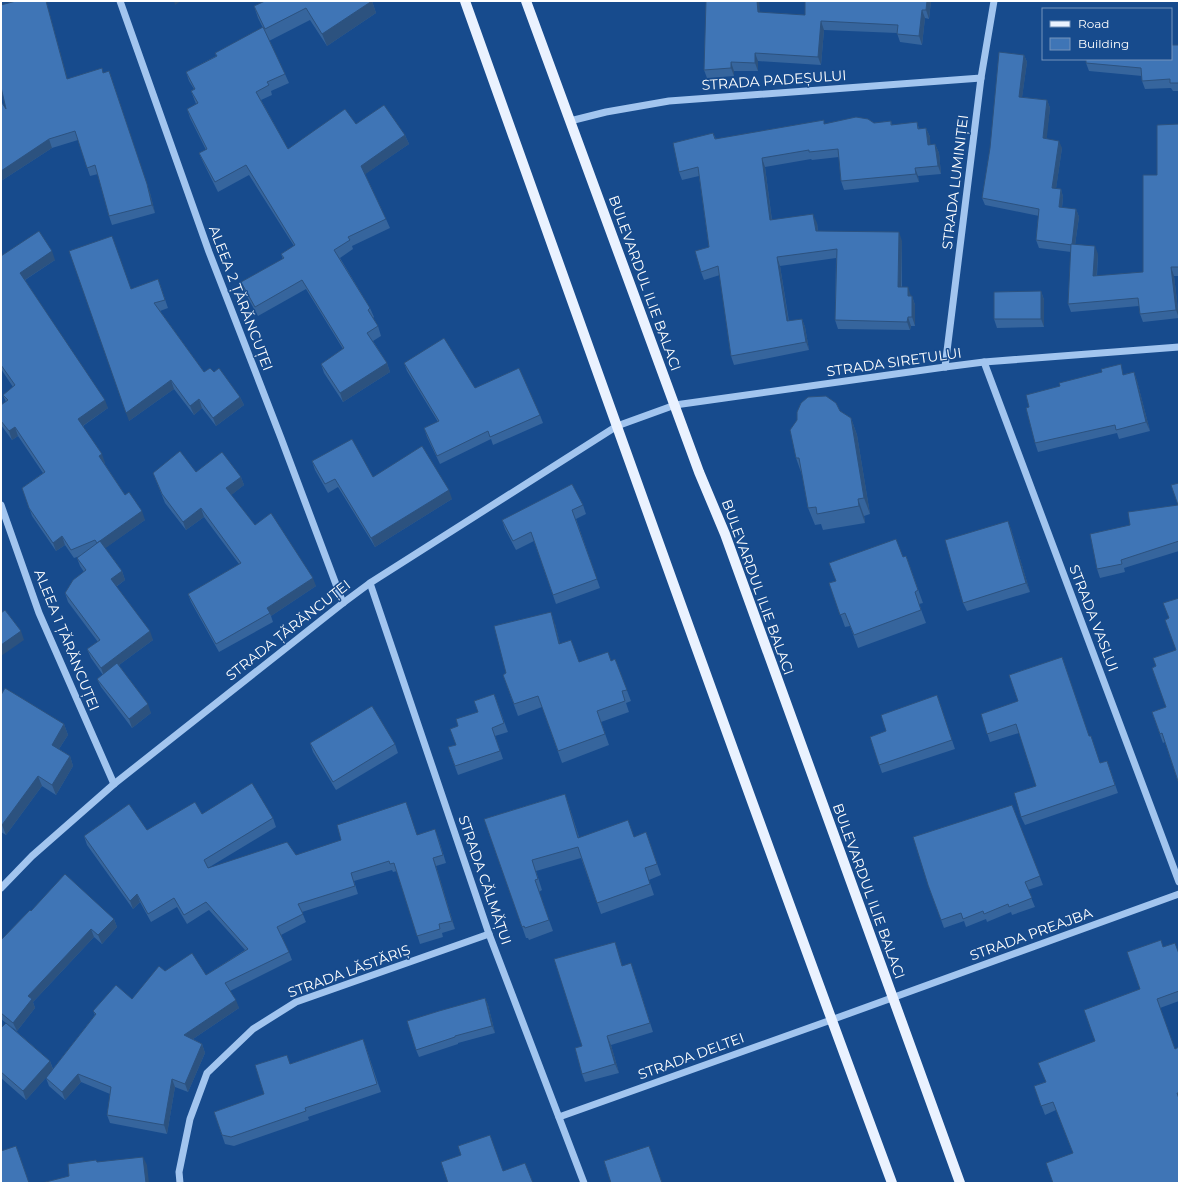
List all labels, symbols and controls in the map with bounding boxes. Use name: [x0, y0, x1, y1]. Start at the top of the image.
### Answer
legend: [1042, 8, 1172, 60]
text: Road: [1078, 16, 1109, 31]
text: Building: [1078, 36, 1129, 51]
street label: STRADA PADEȘULUI: [701, 66, 847, 95]
street label: STRADA LUMINIȚEI: [938, 114, 973, 251]
street label: BULEVARDUL ILIE BALACI: [605, 193, 685, 373]
street label: ALEEA 2 ȚĂRĂNCUȚEI: [204, 223, 277, 373]
street label: STRADA SIRETULUI: [825, 344, 963, 380]
street label: BULEVARDUL ILIE BALACI: [718, 497, 798, 677]
street label: STRADA VASLUI: [1065, 562, 1123, 674]
street label: ALEEA 1 ȚĂRĂNCUȚEI: [29, 567, 104, 714]
street label: STRADA ȚĂRĂNCUȚEI: [222, 576, 355, 685]
street label: BULEVARDUL ILIE BALACI: [829, 801, 909, 981]
street label: STRADA CĂLMĂȚUI: [453, 813, 516, 947]
street label: STRADA PREAJBA: [967, 903, 1096, 965]
street label: STRADA LĂSTĂRIȘ: [285, 940, 413, 1002]
street label: STRADA DELTEI: [636, 1028, 746, 1084]

